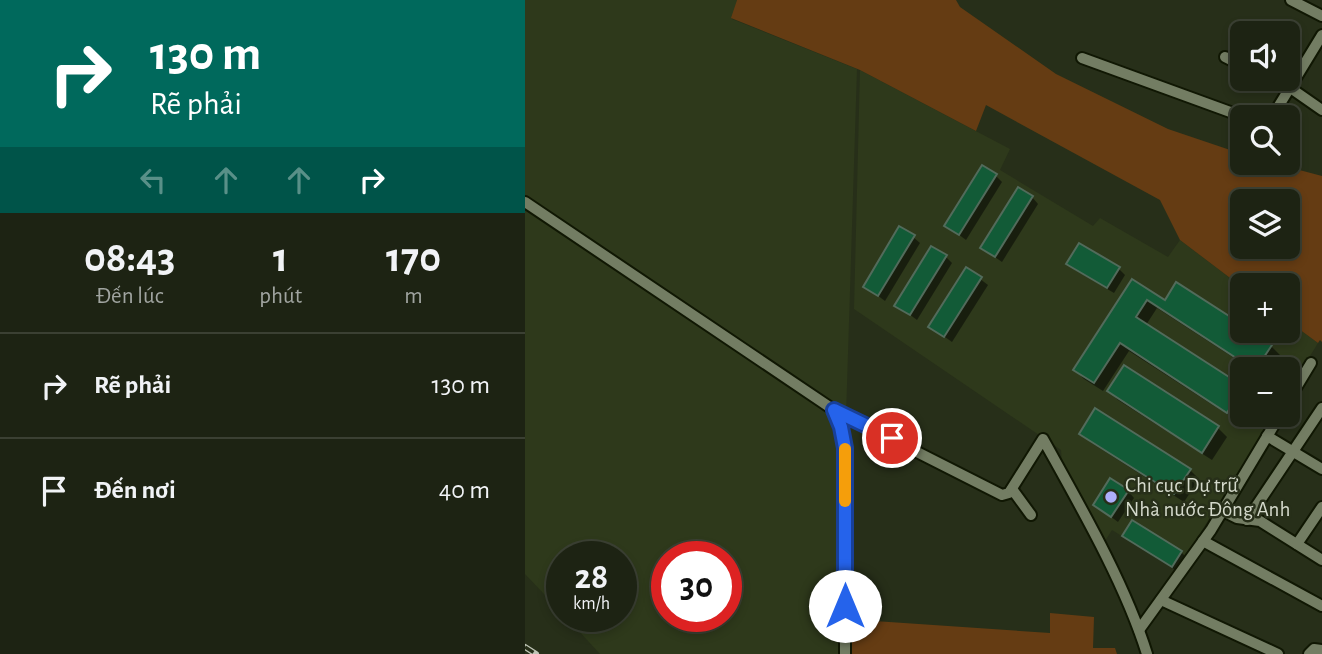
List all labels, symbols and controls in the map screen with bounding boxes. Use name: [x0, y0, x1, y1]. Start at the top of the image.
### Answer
map controls: [1230, 21, 1300, 427]
button: sound: [1230, 21, 1300, 91]
icon: right: [35, 28, 126, 119]
text: 130 m: [150, 30, 261, 79]
text: Rẽ phải: [150, 88, 242, 120]
button: search: [1230, 105, 1300, 175]
icon: left: [134, 161, 172, 199]
icon: ahead: [207, 161, 245, 199]
icon: ahead: [280, 161, 318, 199]
icon: right: [353, 161, 391, 199]
button: layers: [1230, 189, 1300, 259]
text: 08:43: [84, 237, 175, 279]
text: 1: [273, 237, 288, 279]
text: 170: [386, 237, 441, 279]
button: +: [1230, 273, 1300, 343]
text: Đến lúc: [96, 285, 164, 308]
text: phút: [259, 285, 302, 308]
text: m: [404, 285, 423, 308]
button: −: [1230, 357, 1300, 427]
icon: right: [35, 367, 73, 405]
text: Rẽ phải: [94, 372, 171, 398]
text: 130 m: [432, 372, 490, 398]
pin: [862, 408, 922, 468]
icon: arrive: [873, 419, 911, 457]
icon: arrive: [35, 472, 73, 510]
place label: Chi cục Dự trữ Nhà nước Đông Anh: [1125, 475, 1290, 520]
text: Đến nơi: [94, 477, 176, 503]
text: 40 m: [439, 477, 490, 503]
marker: Chi cục Dự trữ Nhà nước Đông Anh: [1103, 489, 1119, 505]
speed limit sign: 30: [651, 541, 742, 632]
text: 28: [575, 560, 608, 595]
position arrow: [808, 569, 882, 643]
text: km/h: [573, 595, 610, 613]

